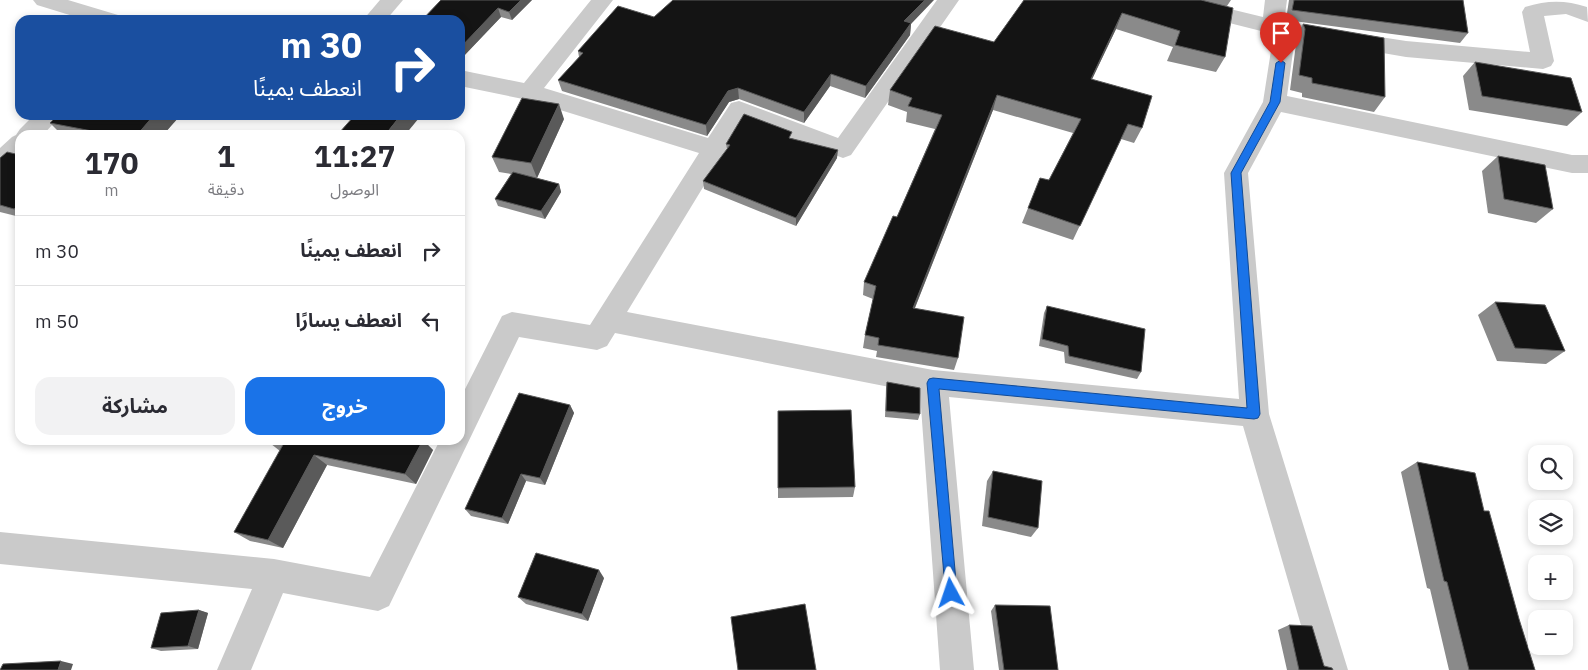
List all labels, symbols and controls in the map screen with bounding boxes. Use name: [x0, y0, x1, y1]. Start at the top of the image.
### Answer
pin: [1260, 12, 1302, 63]
icon: arrive: [1267, 19, 1295, 47]
text: 30 m: [280, 22, 362, 68]
icon: right: [380, 35, 445, 100]
text: انعطف يمينًا: [253, 73, 362, 102]
text: 1: [217, 136, 235, 175]
text: 11:27: [314, 136, 396, 175]
text: 170: [84, 143, 138, 182]
text: دقيقة: [208, 179, 244, 199]
text: الوصول: [330, 179, 379, 199]
text: m: [104, 180, 118, 200]
icon: right: [417, 237, 445, 265]
text: انعطف يمينًا: [300, 238, 402, 262]
text: 30 m: [35, 239, 79, 263]
icon: left: [417, 307, 445, 335]
text: انعطف يسارًا: [295, 308, 402, 332]
text: 50 m: [35, 309, 79, 333]
button: مشاركة: [35, 377, 235, 435]
button: خروج: [245, 377, 445, 435]
map controls: [1528, 445, 1573, 655]
button: search: [1528, 445, 1573, 490]
button: layers: [1528, 500, 1573, 545]
button: +: [1528, 555, 1573, 600]
position arrow: [924, 566, 976, 618]
button: −: [1528, 610, 1573, 655]

